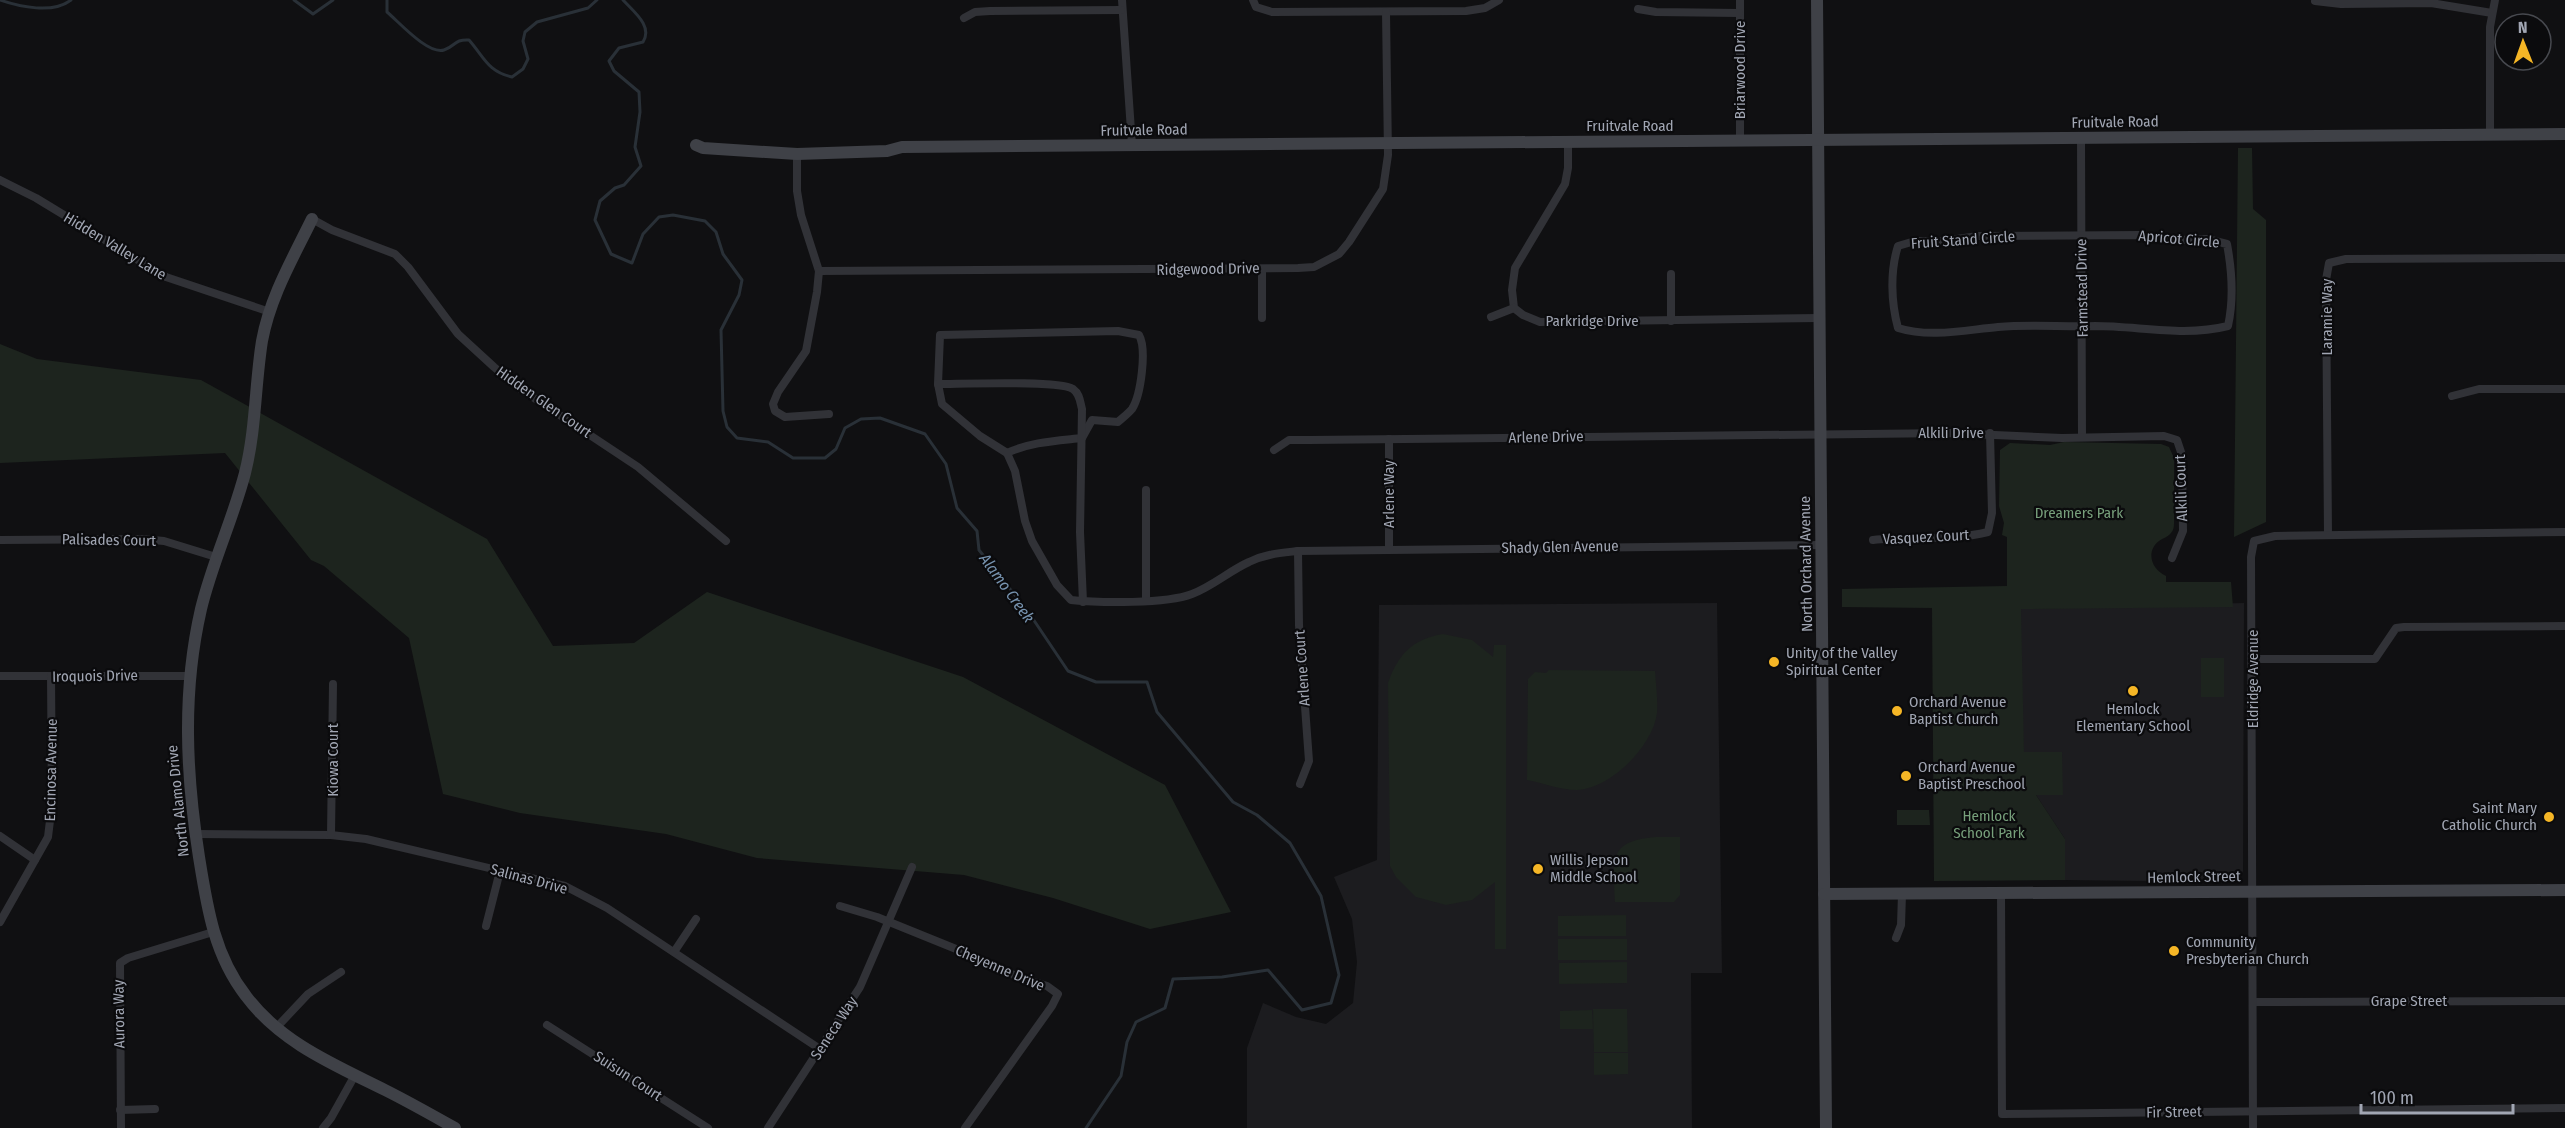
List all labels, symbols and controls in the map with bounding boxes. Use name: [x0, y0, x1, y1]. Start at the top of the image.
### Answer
north arrow: [2493, 12, 2553, 72]
text: N: [2518, 18, 2528, 37]
street label: Briarwood Drive: [1731, 21, 1749, 119]
street label: Fruitvale Road: [2071, 112, 2159, 132]
street label: Fruitvale Road: [1586, 117, 1674, 135]
street label: Fruitvale Road: [1100, 120, 1188, 140]
street label: Hidden Valley Lane: [60, 208, 170, 284]
street label: Apricot Circle: [2138, 226, 2220, 252]
street label: Fruit Stand Circle: [1910, 227, 2016, 253]
street label: Farmstead Drive: [2072, 238, 2092, 338]
street label: Ridgewood Drive: [1156, 259, 1260, 279]
street label: Laramie Way: [2318, 278, 2336, 355]
street label: Parkridge Drive: [1545, 312, 1639, 330]
street label: Hidden Glen Court: [493, 362, 595, 442]
street label: Alkili Drive: [1918, 424, 1984, 442]
street label: Arlene Drive: [1508, 427, 1584, 447]
street label: Alkili Court: [2171, 454, 2191, 522]
street label: Arlene Way: [1380, 460, 1398, 528]
street label: North Orchard Avenue: [1796, 496, 1816, 632]
park label: Dreamers Park: [2035, 504, 2123, 522]
street label: Vasquez Court: [1882, 526, 1970, 548]
street label: Palisades Court: [62, 530, 156, 550]
street label: Shady Glen Avenue: [1501, 537, 1619, 557]
water label: Alamo Creek: [975, 549, 1039, 626]
street label: Arlene Court: [1290, 629, 1314, 707]
street label: Eldridge Avenue: [2244, 630, 2262, 728]
place label: Unity of the Valley Spiritual Center: [1786, 644, 1898, 679]
marker: Unity of the Valley Spiritual Center: [1767, 655, 1781, 669]
street label: Iroquois Drive: [52, 666, 138, 686]
marker: Hemlock Elementary School: [2126, 684, 2140, 698]
place label: Orchard Avenue Baptist Church: [1909, 693, 2006, 728]
place label: Hemlock Elementary School: [2076, 700, 2190, 735]
marker: Orchard Avenue Baptist Church: [1890, 704, 1904, 718]
street label: Encinosa Avenue: [41, 718, 61, 822]
street label: Kiowa Court: [324, 723, 342, 797]
street label: North Alamo Drive: [163, 744, 193, 858]
place label: Orchard Avenue Baptist Preschool: [1918, 758, 2025, 793]
marker: Orchard Avenue Baptist Preschool: [1899, 769, 1913, 783]
place label: Saint Mary Catholic Church: [2441, 799, 2537, 834]
park label: Hemlock School Park: [1953, 807, 2025, 842]
marker: Saint Mary Catholic Church: [2542, 810, 2556, 824]
place label: Willis Jepson Middle School: [1550, 851, 1637, 886]
street label: Salinas Drive: [488, 860, 570, 898]
marker: Willis Jepson Middle School: [1531, 862, 1545, 876]
street label: Hemlock Street: [2147, 867, 2241, 887]
place label: Community Presbyterian Church: [2186, 933, 2309, 968]
street label: Cheyenne Drive: [953, 941, 1047, 995]
marker: Community Presbyterian Church: [2167, 944, 2181, 958]
street label: Aurora Way: [109, 979, 129, 1048]
street label: Grape Street: [2371, 992, 2447, 1010]
street label: Seneca Way: [807, 993, 861, 1063]
street label: Suisun Court: [590, 1047, 666, 1105]
scale bar: [2361, 1077, 2512, 1115]
text: 100 m: [2370, 1087, 2414, 1109]
street label: Fir Street: [2146, 1103, 2202, 1121]

